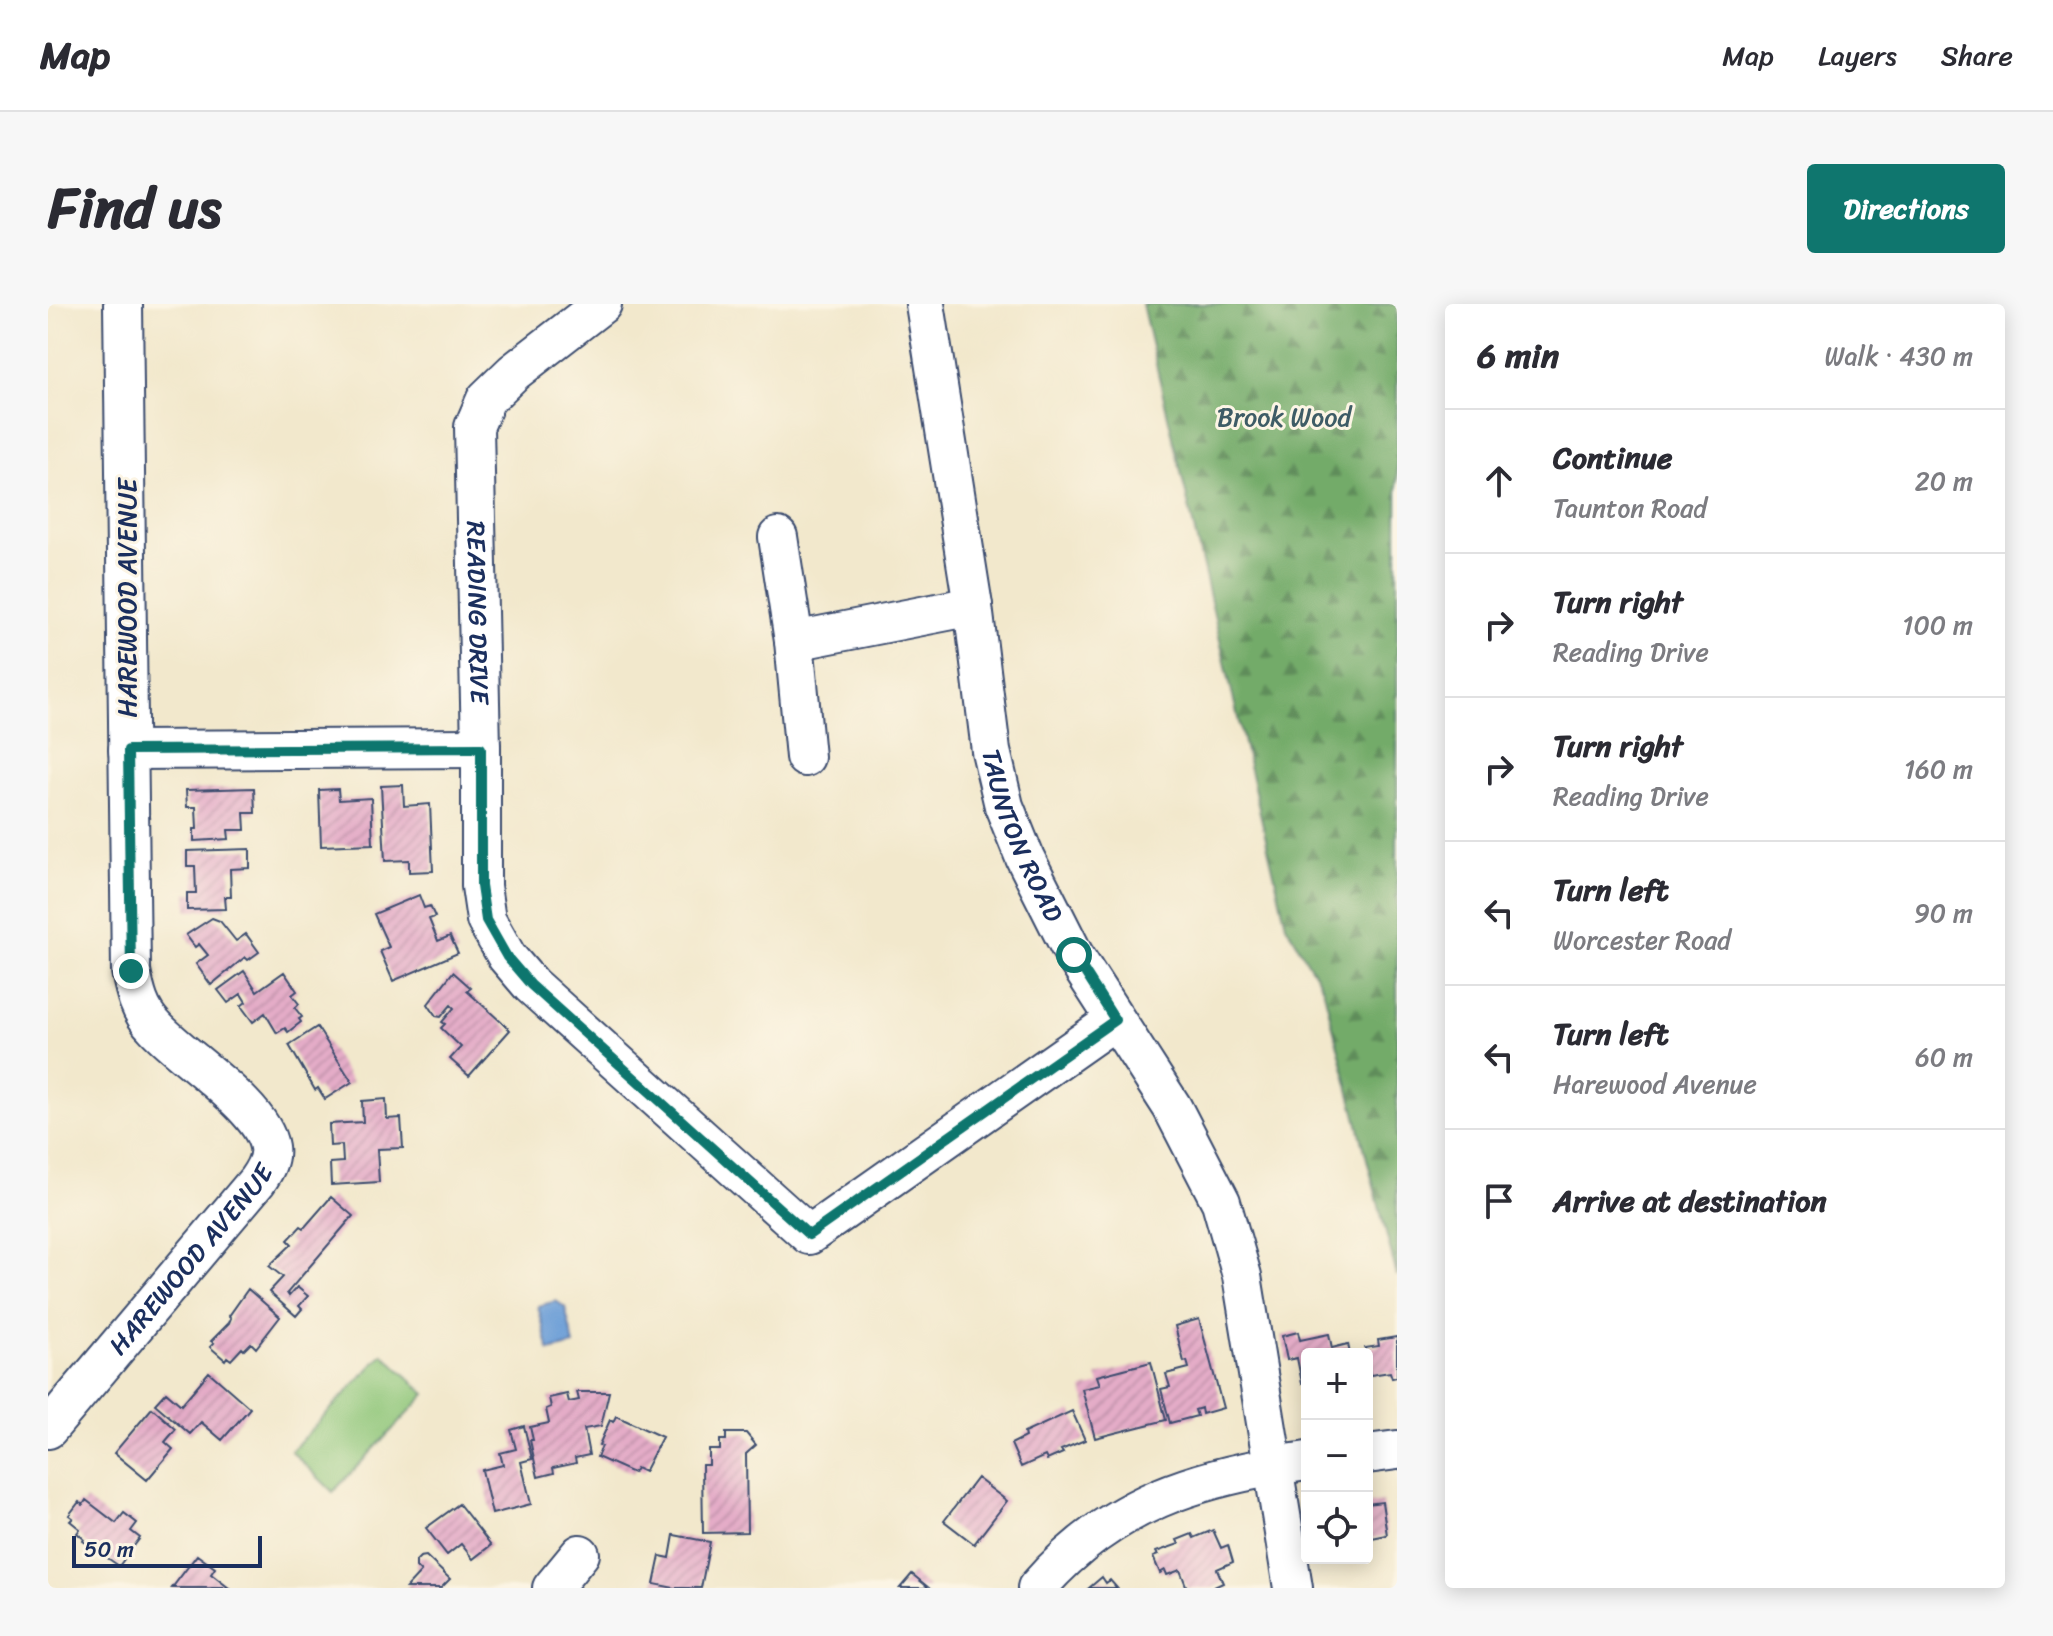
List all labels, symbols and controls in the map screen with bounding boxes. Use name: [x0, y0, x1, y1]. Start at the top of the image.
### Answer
text: Map: [40, 22, 110, 89]
text: Map: [1722, 31, 1774, 80]
text: Layers: [1818, 31, 1897, 80]
text: Share: [1941, 31, 2013, 80]
text: Find us: [48, 159, 221, 258]
button: Directions: [1807, 164, 2005, 253]
text: 6 min: [1477, 326, 1559, 386]
text: Walk · 430 m: [1825, 333, 1973, 379]
park label: Brook Wood: [1217, 394, 1353, 440]
text: Continue: [1553, 431, 1672, 485]
text: 20 m: [1915, 458, 1973, 504]
icon: ahead: [1477, 459, 1521, 503]
street label: HAREWOOD AVENUE: [104, 477, 150, 718]
text: Taunton Road: [1553, 485, 1707, 531]
street label: READING DRIVE: [453, 520, 503, 706]
text: Turn right: [1553, 575, 1683, 629]
text: 100 m: [1902, 602, 1973, 648]
icon: right: [1477, 603, 1521, 647]
text: Reading Drive: [1553, 629, 1709, 675]
text: Turn right: [1553, 719, 1683, 773]
street label: TAUNTON ROAD: [968, 744, 1077, 931]
text: 160 m: [1904, 746, 1973, 792]
icon: right: [1477, 747, 1521, 791]
text: Reading Drive: [1553, 773, 1709, 819]
text: Turn left: [1553, 863, 1669, 917]
text: 90 m: [1914, 890, 1973, 936]
icon: left: [1477, 891, 1521, 935]
text: Worcester Road: [1553, 917, 1731, 963]
route start: [1056, 937, 1092, 973]
route end: [113, 953, 149, 989]
text: Turn left: [1553, 1007, 1669, 1061]
text: 60 m: [1915, 1034, 1973, 1080]
icon: left: [1477, 1035, 1521, 1079]
text: Harewood Avenue: [1553, 1061, 1757, 1107]
street label: HAREWOOD AVENUE: [96, 1153, 287, 1366]
text: Arrive at destination: [1553, 1174, 1827, 1228]
icon: arrive: [1477, 1179, 1521, 1223]
map controls: [1301, 1348, 1373, 1564]
button: +: [1301, 1348, 1373, 1420]
button: −: [1301, 1420, 1373, 1492]
button: locate: [1301, 1492, 1373, 1564]
text: 50 m: [84, 1530, 134, 1569]
scale bar: [72, 1532, 262, 1568]

